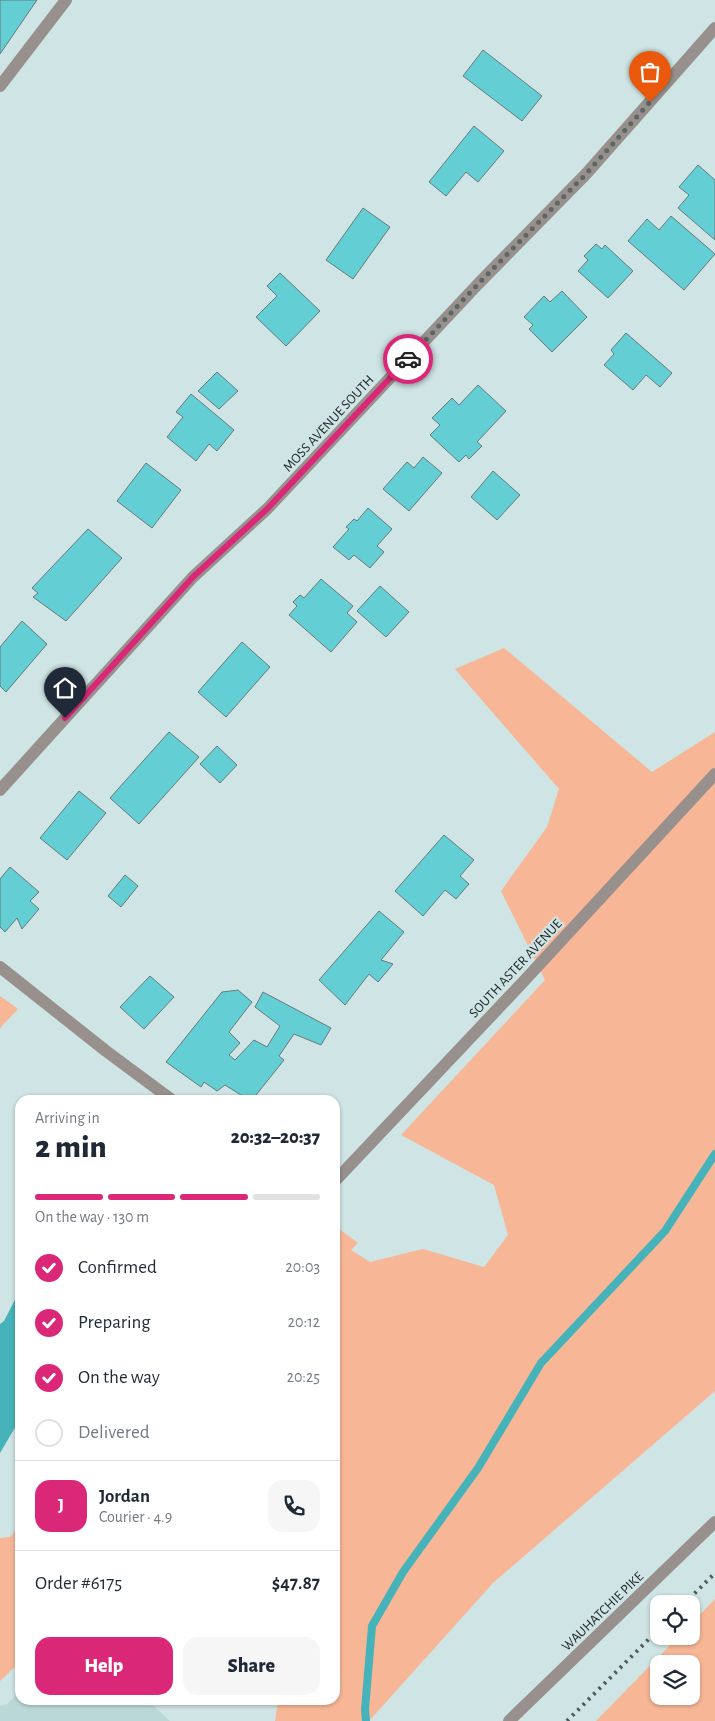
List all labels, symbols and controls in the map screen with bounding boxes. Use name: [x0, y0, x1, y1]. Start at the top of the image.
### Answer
pin: [629, 51, 671, 102]
icon: bag: [636, 58, 664, 86]
courier: [383, 334, 433, 384]
icon: car: [394, 345, 422, 373]
street label: MOSS AVENUE SOUTH: [281, 373, 377, 475]
pin: [44, 667, 86, 718]
icon: home: [51, 674, 79, 702]
street label: SOUTH ASTER AVENUE: [467, 917, 565, 1021]
text: Arriving in: [35, 1110, 100, 1126]
text: 20:32–20:37: [231, 1128, 320, 1147]
text: 2 min: [35, 1131, 107, 1163]
text: On the way · 130 m: [35, 1209, 149, 1225]
icon: check: [35, 1254, 63, 1282]
text: Confirmed: [78, 1258, 157, 1277]
text: 20:03: [286, 1259, 320, 1275]
icon: check: [35, 1309, 63, 1337]
text: Preparing: [78, 1313, 151, 1332]
text: 20:12: [288, 1314, 320, 1330]
icon: check: [35, 1364, 63, 1392]
text: On the way: [78, 1368, 160, 1387]
text: 20:25: [287, 1369, 320, 1385]
text: Delivered: [78, 1423, 150, 1442]
button: phone: [268, 1480, 320, 1532]
text: Jordan: [99, 1487, 150, 1506]
text: J: [58, 1496, 64, 1515]
text: Courier · 4.9: [99, 1509, 172, 1525]
street label: WAUHATCHIE PIKE: [559, 1569, 646, 1654]
text: Order #6175: [35, 1574, 122, 1593]
text: $47.87: [272, 1574, 320, 1593]
map controls: [650, 1595, 700, 1705]
button: locate: [650, 1595, 700, 1645]
button: Help: [35, 1637, 173, 1695]
button: Share: [183, 1637, 320, 1695]
button: layers: [650, 1655, 700, 1705]

